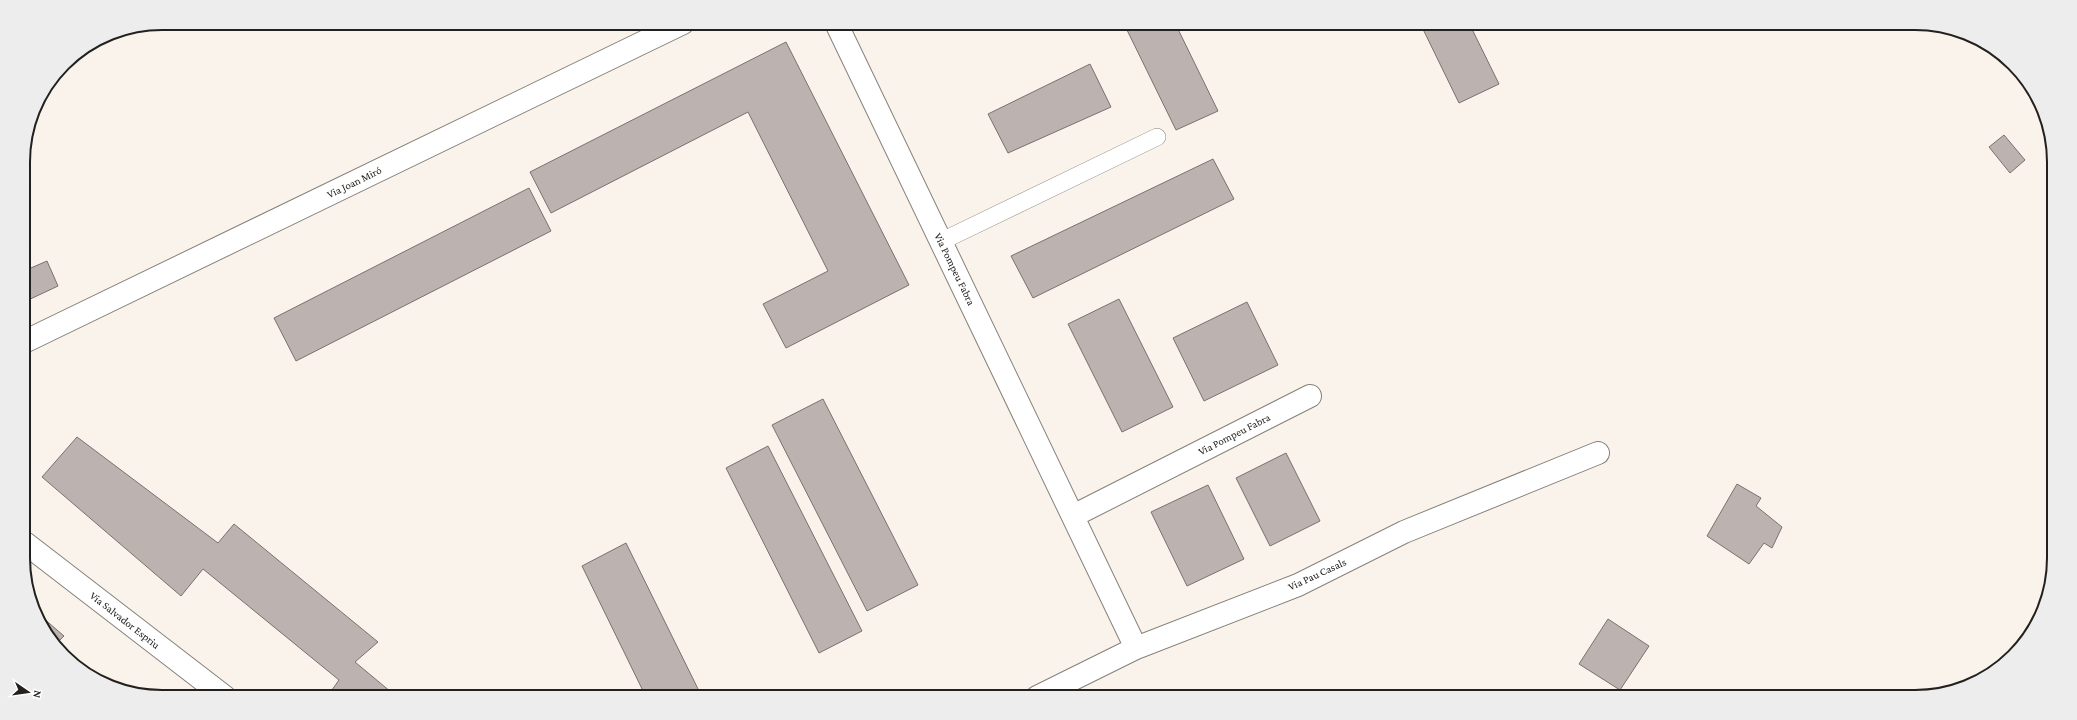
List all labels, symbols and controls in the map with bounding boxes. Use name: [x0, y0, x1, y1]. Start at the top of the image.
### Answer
street label: Via Joan Miró: [325, 163, 384, 201]
street label: Via Pompeu Fabra: [931, 231, 978, 308]
street label: Via Pompeu Fabra: [1196, 411, 1272, 458]
street label: Via Pau Casals: [1286, 555, 1348, 593]
street label: Via Salvador Espriu: [87, 589, 162, 652]
north arrow: [8, 672, 48, 712]
text: N: [31, 689, 44, 700]

